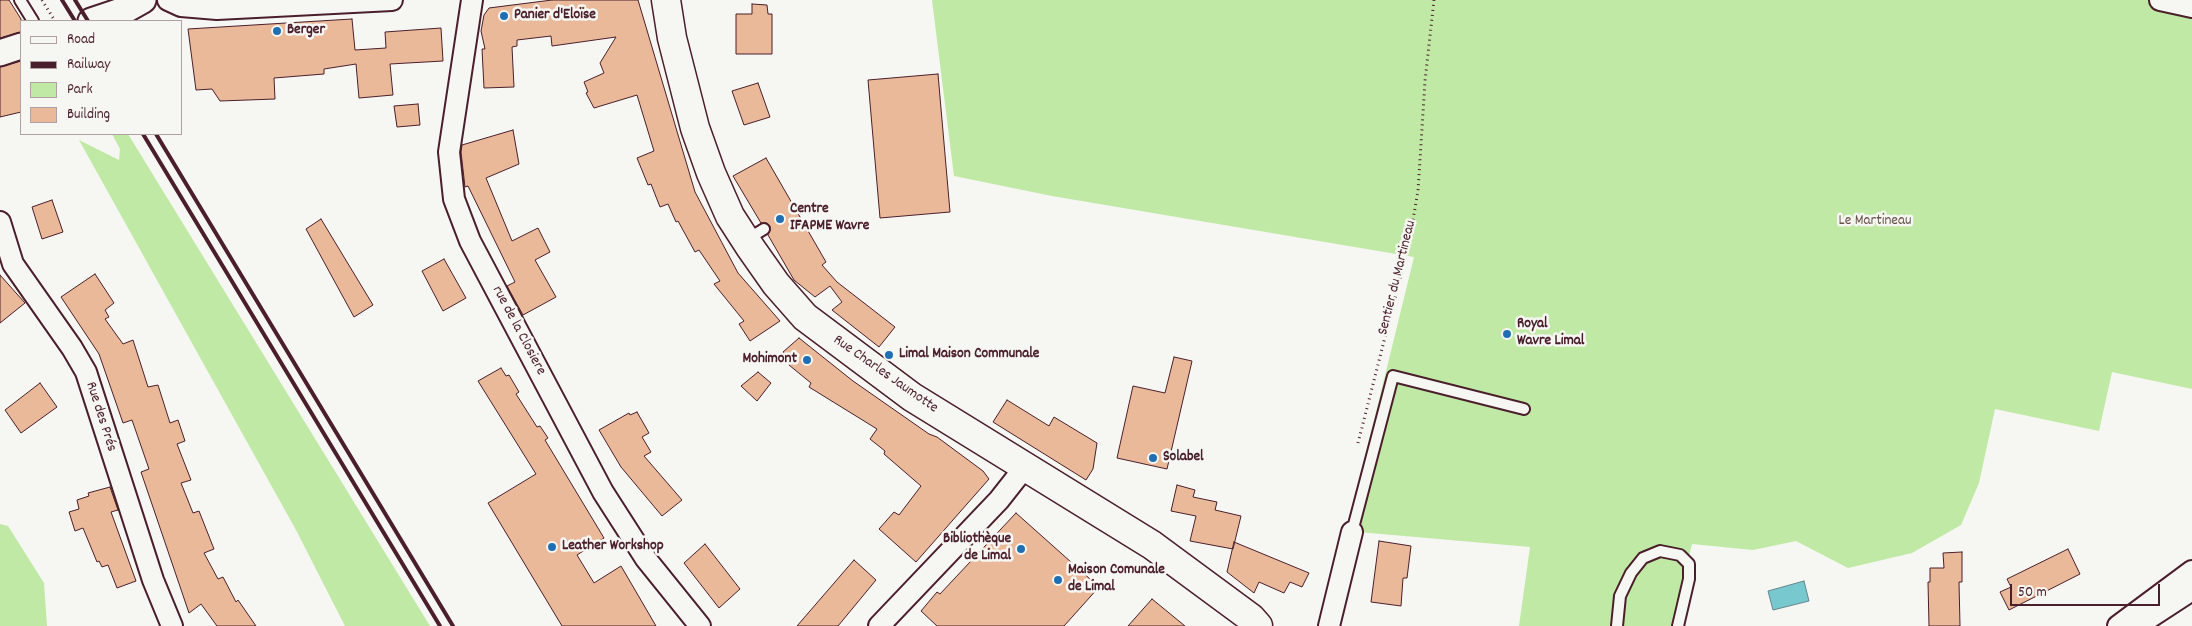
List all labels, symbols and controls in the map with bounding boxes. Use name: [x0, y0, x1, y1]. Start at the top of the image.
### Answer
place label: Panier d'Eloïse: [514, 7, 596, 25]
marker: Panier d'Eloïse: [498, 10, 510, 22]
legend: [20, 20, 182, 135]
place label: Berger: [287, 22, 325, 40]
marker: Berger: [271, 25, 283, 37]
text: Road: [67, 29, 95, 51]
text: Railway: [67, 54, 110, 76]
text: Park: [67, 79, 93, 101]
text: Building: [67, 104, 110, 126]
place label: Centre IFAPME Wavre: [790, 201, 869, 236]
marker: Centre IFAPME Wavre: [774, 213, 786, 225]
park label: Le Martineau: [1839, 213, 1911, 231]
street label: Sentier du Martineau: [1375, 219, 1421, 337]
street label: rue de la Closiere: [487, 283, 549, 379]
place label: Royal Wavre Limal: [1517, 316, 1584, 351]
marker: Royal Wavre Limal: [1501, 328, 1513, 340]
street label: Rue Charles Jaumotte: [829, 332, 941, 418]
place label: Limal Maison Communale: [899, 346, 1039, 364]
marker: Limal Maison Communale: [883, 349, 895, 361]
place label: Mohimont: [742, 351, 797, 369]
marker: Mohimont: [801, 354, 813, 366]
street label: Rue des Prés: [80, 380, 120, 454]
place label: Solabel: [1163, 449, 1204, 467]
marker: Solabel: [1147, 452, 1159, 464]
place label: Bibliothèque de Limal: [943, 531, 1011, 566]
place label: Leather Workshop: [562, 538, 664, 556]
marker: Leather Workshop: [546, 541, 558, 553]
marker: Bibliothèque de Limal: [1015, 543, 1027, 555]
place label: Maison Comunale de Limal: [1068, 562, 1165, 597]
marker: Maison Comunale de Limal: [1052, 574, 1064, 586]
scale bar: [2012, 574, 2162, 606]
text: 50 m: [2018, 582, 2047, 604]

